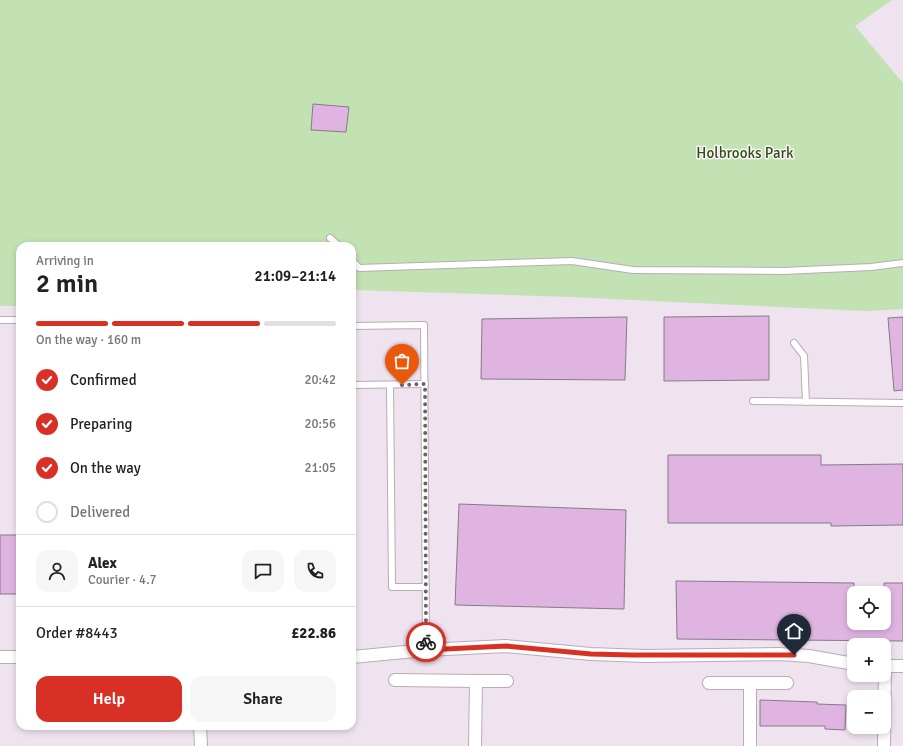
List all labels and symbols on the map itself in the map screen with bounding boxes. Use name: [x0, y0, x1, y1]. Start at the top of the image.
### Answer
park label: Holbrooks Park: [696, 144, 794, 162]
pin: [385, 344, 419, 385]
pin: [777, 614, 811, 655]
courier: [406, 622, 446, 662]

